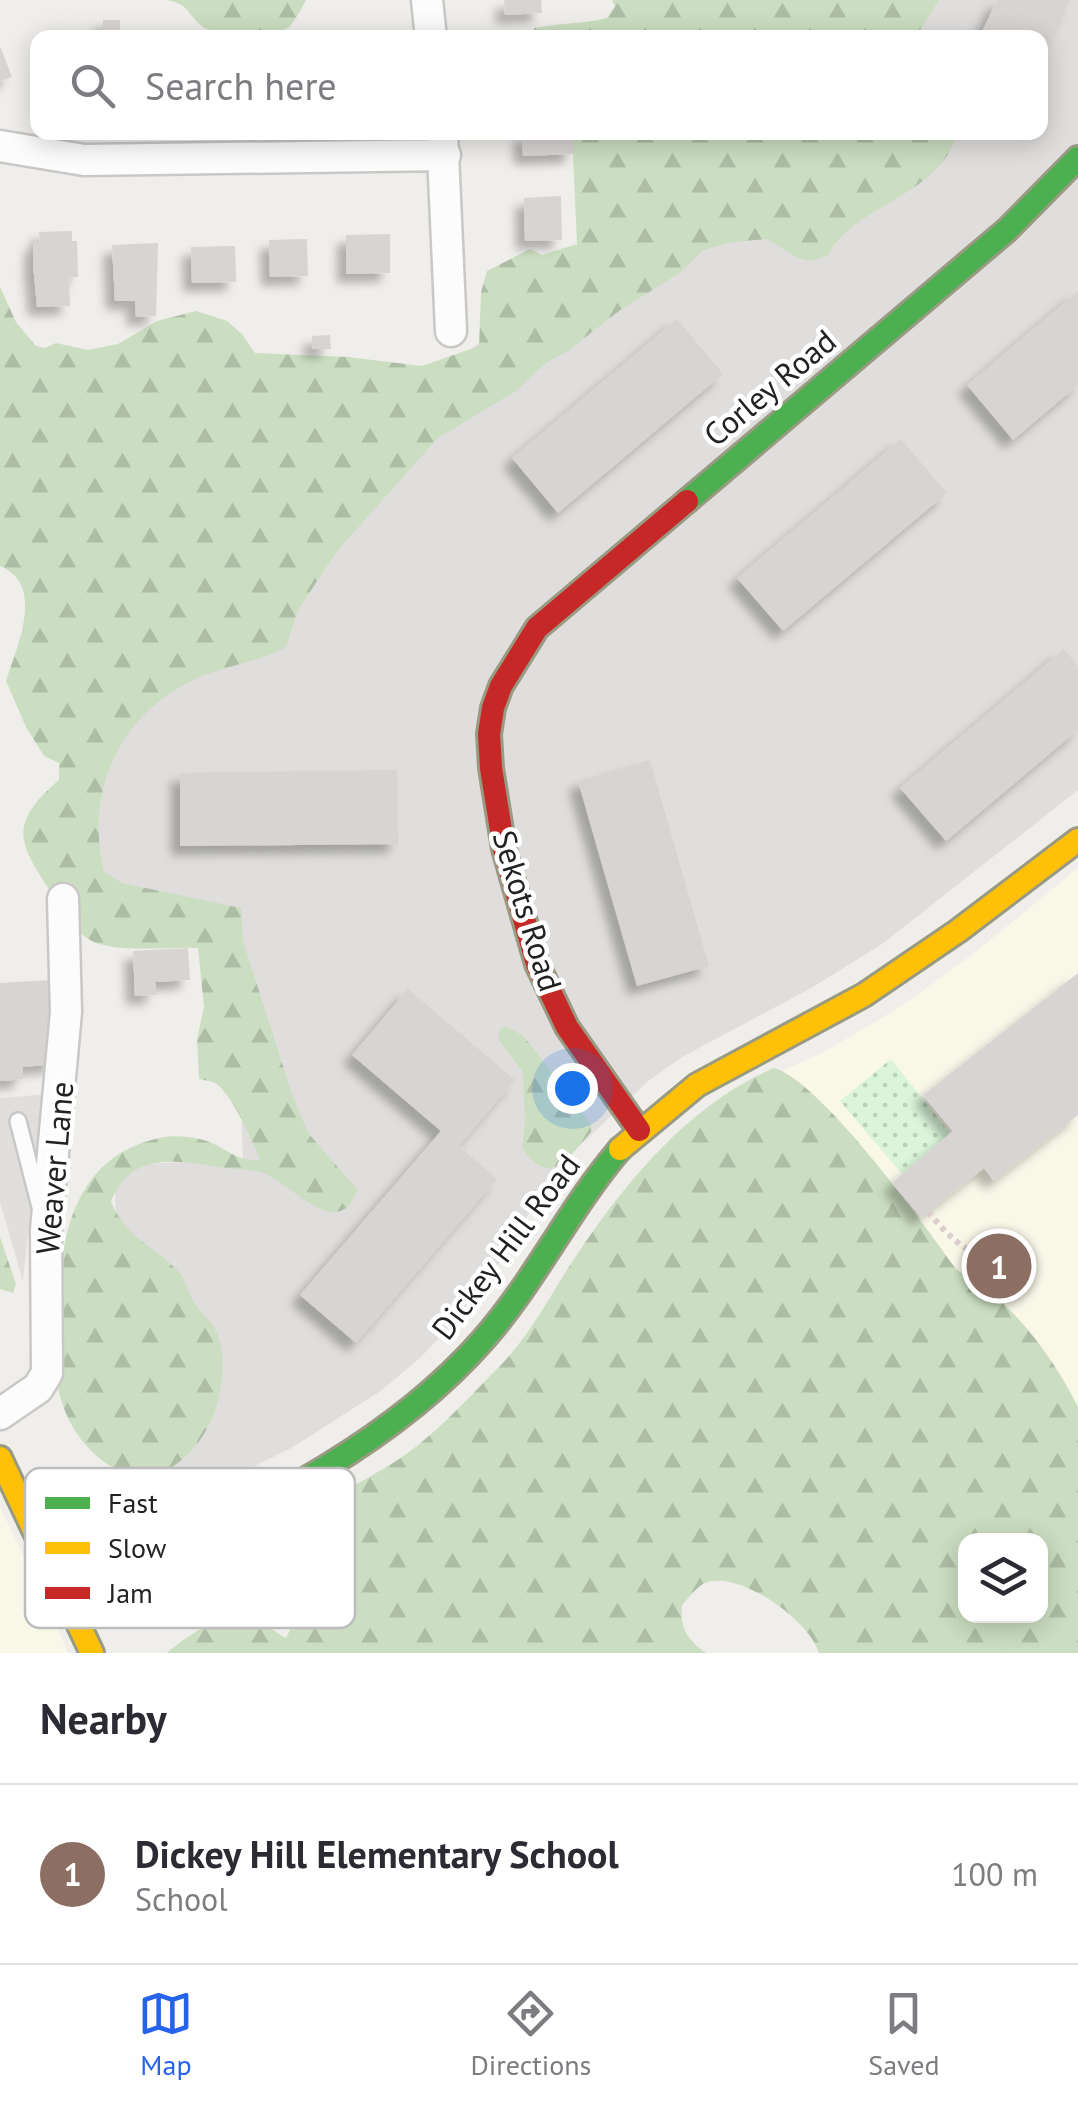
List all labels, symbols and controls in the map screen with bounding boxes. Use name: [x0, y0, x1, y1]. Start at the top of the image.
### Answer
search box: [30, 30, 1048, 140]
icon: search: [65, 58, 120, 113]
text: Search here: [145, 61, 337, 110]
street label: Corley Road: [695, 320, 844, 455]
street label: Sekots Road: [484, 825, 572, 996]
your location: [547, 1063, 598, 1114]
street label: Weaver Lane: [26, 1080, 82, 1256]
street label: Dickey Hill Road: [422, 1145, 589, 1348]
pin: 1: [966, 1228, 1032, 1304]
legend: [25, 1468, 355, 1628]
text: Fast: [108, 1484, 158, 1521]
text: Slow: [108, 1529, 167, 1566]
map controls: [958, 1533, 1048, 1623]
button: layers: [958, 1533, 1048, 1623]
text: Jam: [107, 1574, 153, 1611]
text: Nearby: [40, 1691, 167, 1746]
text: Dickey Hill Elementary School: [135, 1829, 619, 1878]
text: 1: [63, 1853, 82, 1895]
text: 100 m: [951, 1853, 1038, 1895]
text: School: [135, 1878, 228, 1920]
tab: Map: [138, 1986, 193, 2083]
tab: Directions: [470, 1986, 591, 2083]
tab: Saved: [868, 1986, 940, 2083]

